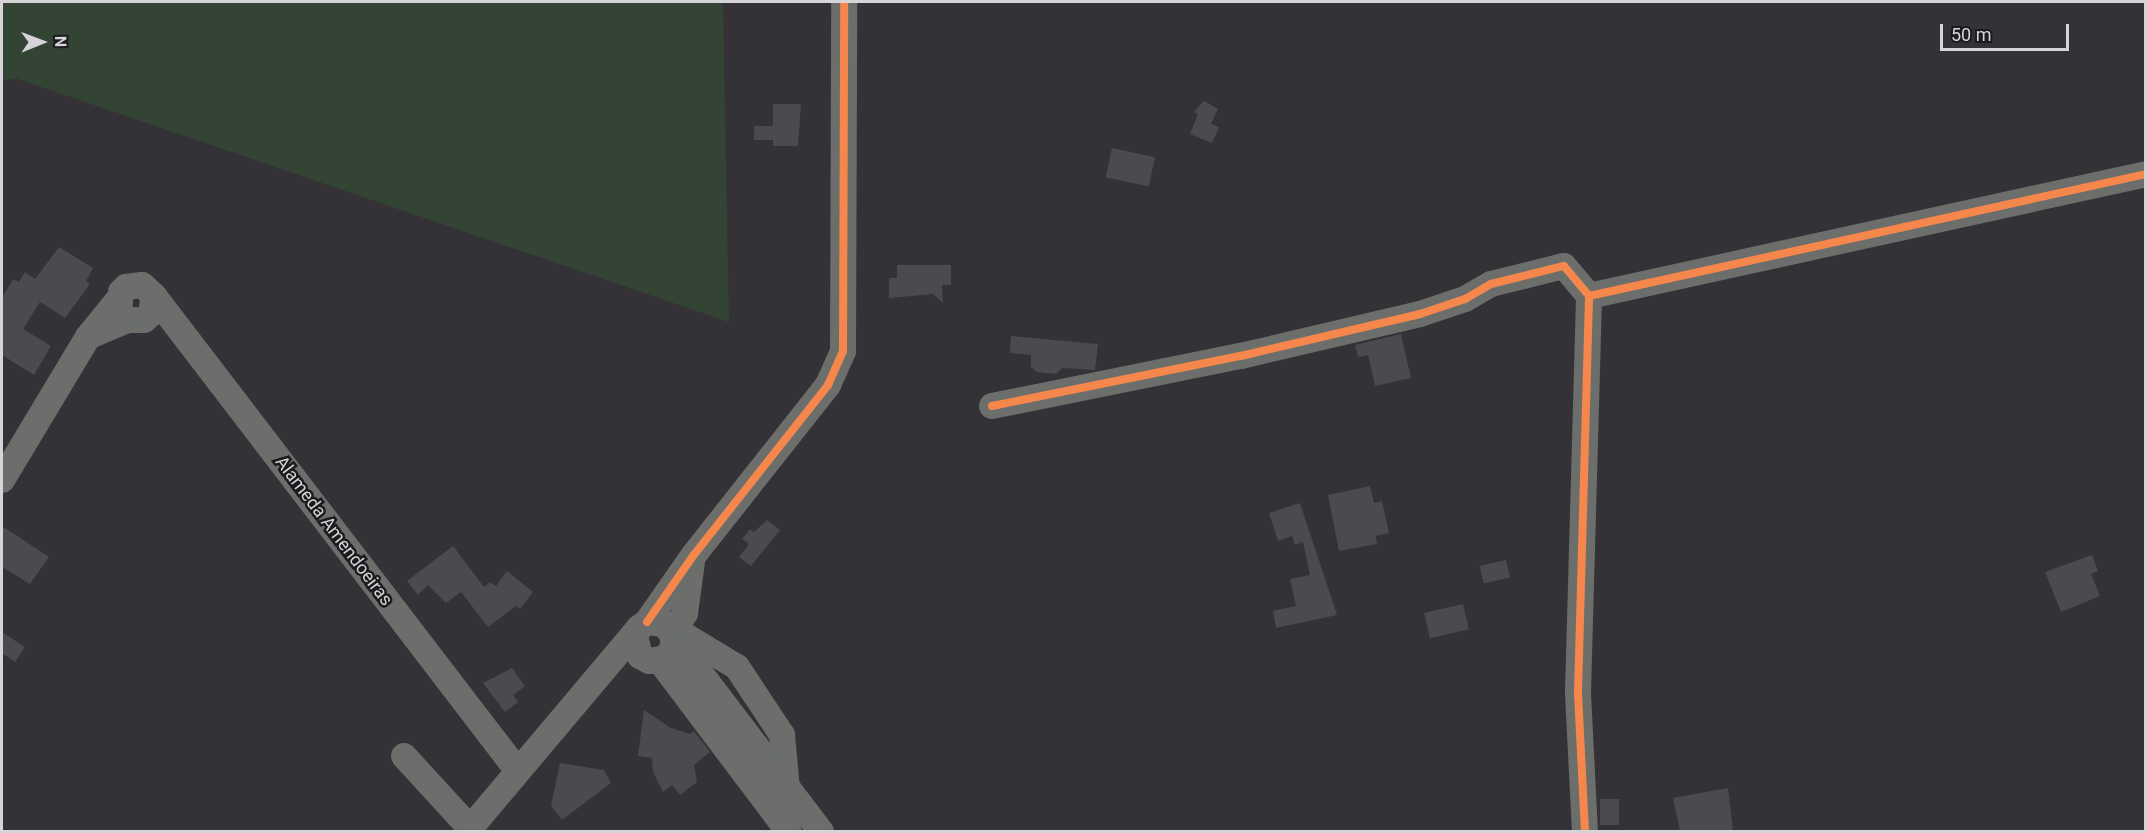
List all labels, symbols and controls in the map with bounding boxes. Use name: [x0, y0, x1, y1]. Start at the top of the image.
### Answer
north arrow: [12, 12, 72, 72]
scale bar: [1943, 12, 2072, 50]
text: 50 m: [1951, 24, 1991, 45]
text: N: [51, 36, 70, 47]
street label: Alameda Amendoeiras: [271, 452, 397, 610]

